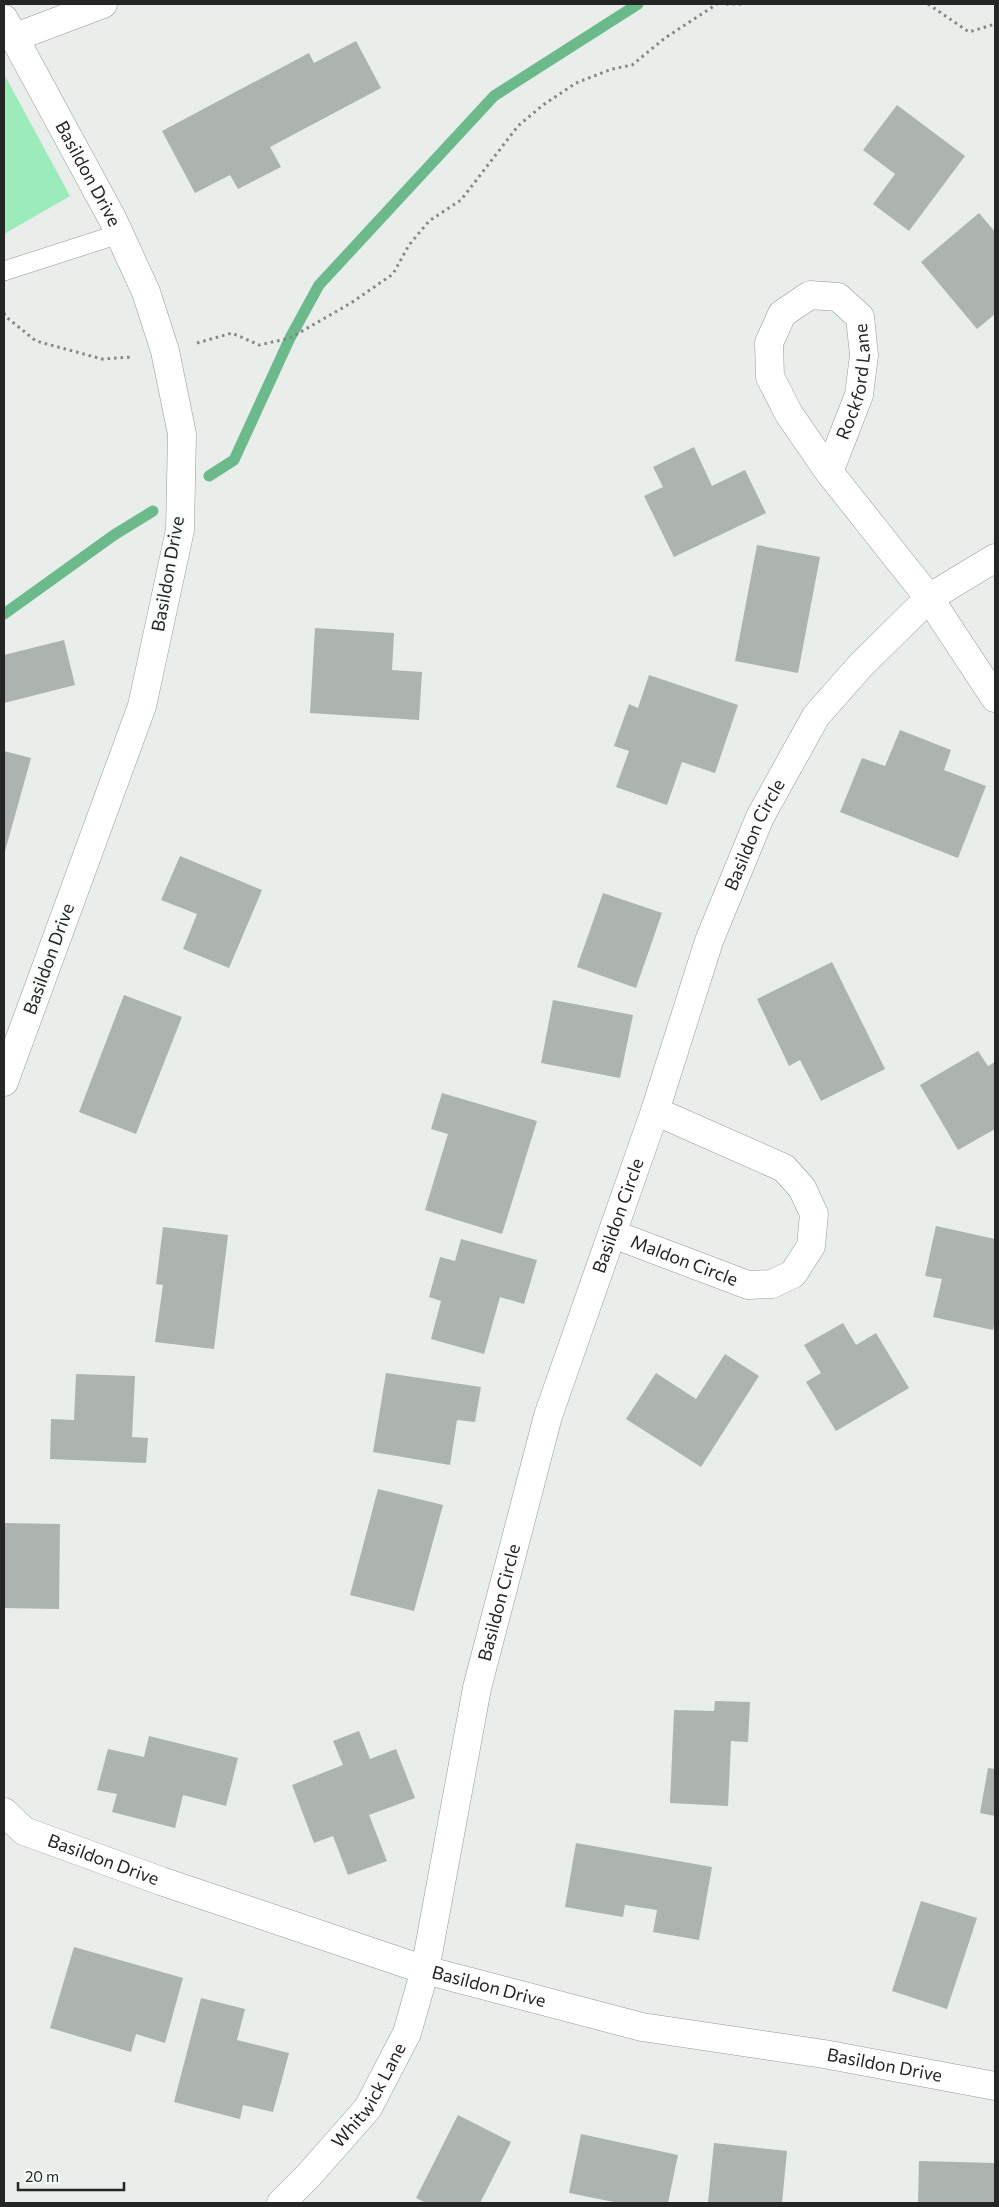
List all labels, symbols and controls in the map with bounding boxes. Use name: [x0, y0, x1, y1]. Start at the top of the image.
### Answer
street label: Basildon Drive: [51, 117, 126, 229]
street label: Rockford Lane: [831, 323, 874, 442]
street label: Basildon Drive: [146, 514, 188, 633]
street label: Basildon Circle: [719, 775, 789, 894]
street label: Basildon Drive: [18, 900, 78, 1017]
street label: Basildon Circle: [587, 1155, 648, 1276]
street label: Maldon Circle: [628, 1230, 741, 1290]
street label: Basildon Circle: [473, 1541, 524, 1663]
street label: Basildon Drive: [45, 1829, 162, 1889]
street label: Basildon Drive: [430, 1960, 548, 2011]
street label: Whitwick Lane: [326, 2039, 410, 2152]
street label: Basildon Drive: [825, 2043, 944, 2086]
scale bar: [18, 2160, 124, 2192]
text: 20 m: [25, 2167, 59, 2185]

